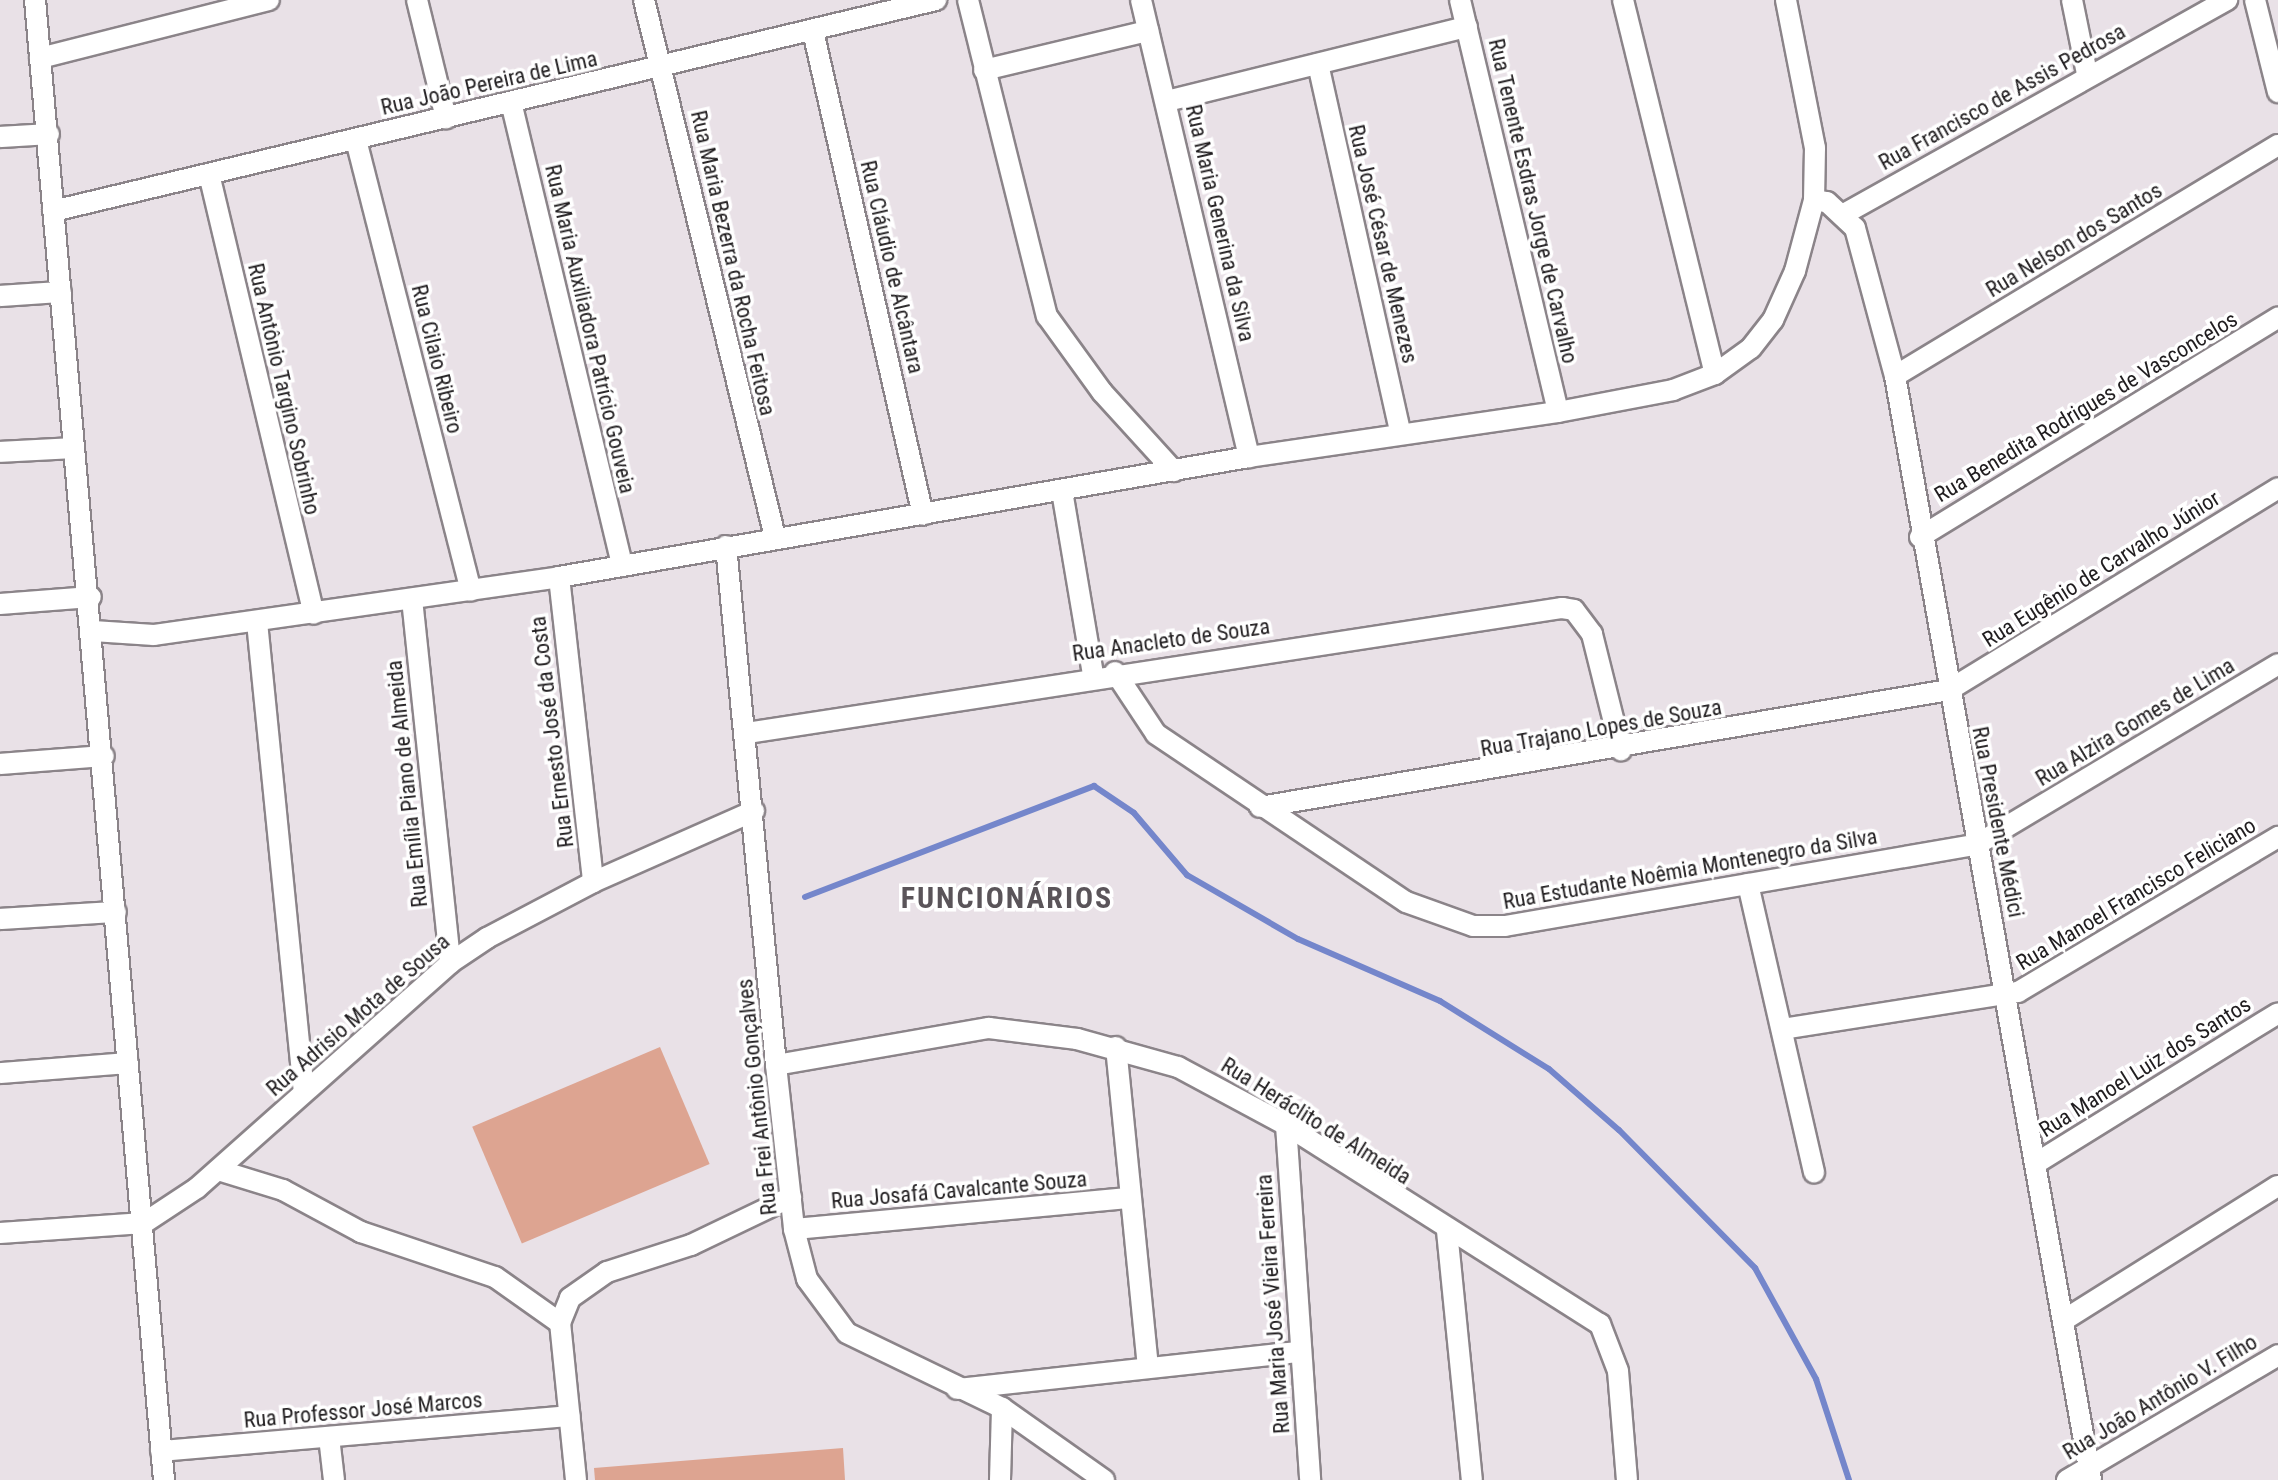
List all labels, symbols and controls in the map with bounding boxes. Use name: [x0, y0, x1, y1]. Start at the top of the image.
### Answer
street label: Rua Francisco de Assis Pedrosa: [1874, 18, 2130, 176]
street label: Rua Tenente Esdras Jorge de Carvalho: [1483, 36, 1583, 366]
street label: Rua João Pereira de Lima: [378, 45, 600, 121]
street label: Rua Maria Generina da Silva: [1180, 102, 1260, 344]
street label: Rua Maria Bezerra da Rocha Feitosa: [685, 108, 781, 418]
street label: Rua José César de Menezes: [1343, 122, 1423, 366]
street label: Rua Cláudio de Alcântara: [855, 158, 929, 376]
street label: Rua Maria Auxiliadora Patrício Gouveia: [539, 162, 641, 496]
street label: Rua Nelson dos Santos: [1981, 177, 2167, 303]
street label: Rua Antônio Targino Sobrinho: [242, 260, 326, 518]
street label: Rua Cilaio Ribeiro: [406, 282, 468, 436]
street label: Rua Benedita Rodrigues de Vasconcelos: [1930, 306, 2242, 508]
street label: Rua Eugênio de Carvalho Júnior: [1978, 485, 2224, 653]
street label: Rua Anacleto de Souza: [1071, 613, 1271, 667]
street label: Rua Ernesto José da Costa: [525, 615, 579, 849]
street label: Rua Alzira Gomes de Lima: [2031, 652, 2239, 792]
street label: Rua Emília Piano de Almeida: [381, 659, 433, 909]
street label: Rua Trajano Lopes de Souza: [1478, 694, 1724, 762]
street label: Rua Presidente Médici: [1967, 724, 2029, 920]
street label: Rua Manoel Francisco Feliciano: [2011, 812, 2261, 976]
street label: Rua Estudante Noêmia Montenegro da Silva: [1501, 823, 1879, 915]
district label: FUNCIONÁRIOS: [901, 880, 1113, 916]
street label: Rua Adrisio Mota de Sousa: [261, 928, 455, 1102]
street label: Rua Frei Antônio Gonçalves: [731, 977, 783, 1217]
street label: Rua Manoel Luiz dos Santos: [2034, 991, 2256, 1143]
street label: Rua Heráclito de Almeida: [1216, 1052, 1416, 1190]
street label: Rua Josafá Cavalcante Souza: [830, 1166, 1088, 1214]
street label: Rua Maria José Vieira Ferreira: [1251, 1173, 1295, 1435]
street label: Rua João Antônio V. Filho: [2058, 1329, 2262, 1465]
street label: Rua Professor José Marcos: [243, 1386, 483, 1434]

